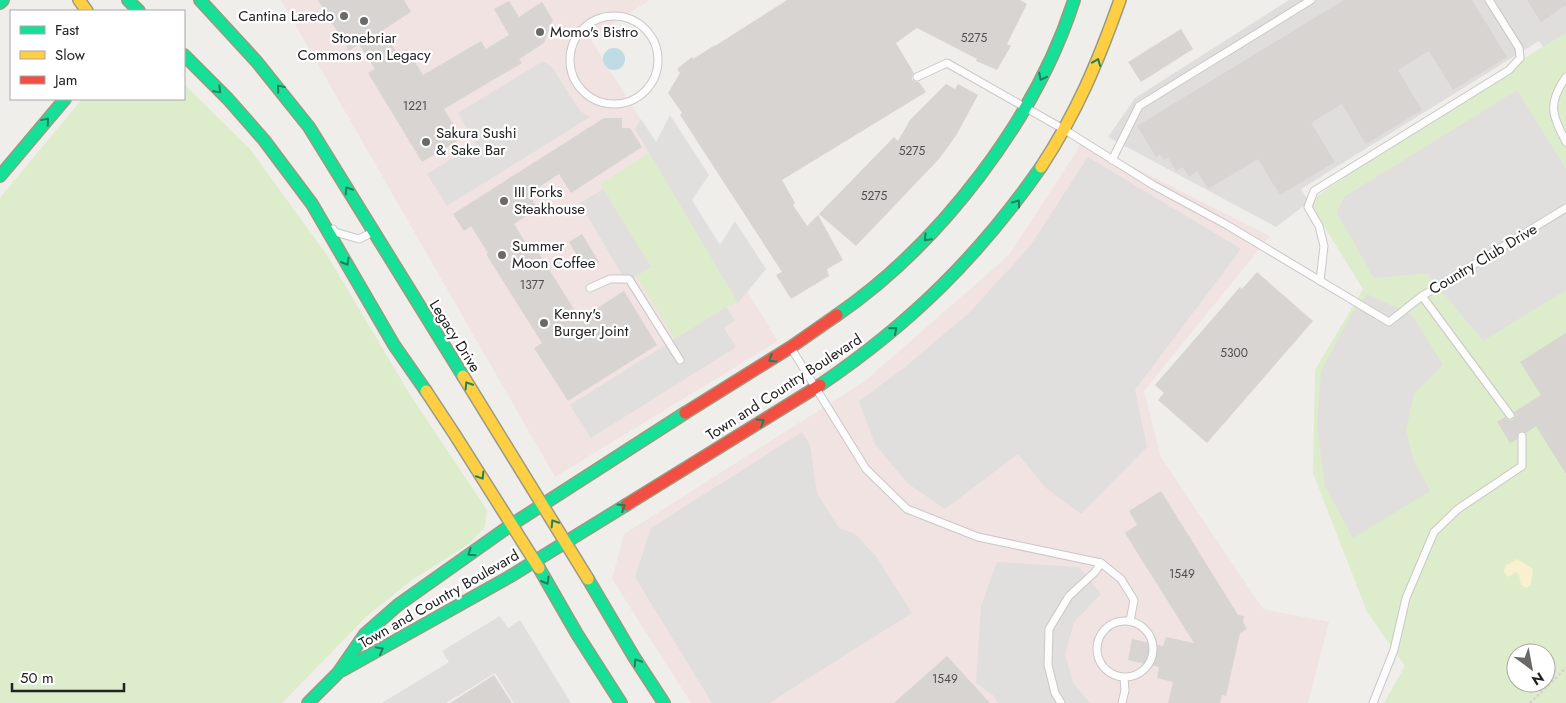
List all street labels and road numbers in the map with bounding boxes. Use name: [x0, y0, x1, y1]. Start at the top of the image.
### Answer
street label: Country Club Drive: [1425, 218, 1541, 300]
street label: Legacy Drive: [424, 295, 486, 377]
street label: Town and Country Boulevard: [702, 328, 866, 446]
street label: Town and Country Boulevard: [355, 544, 523, 654]

